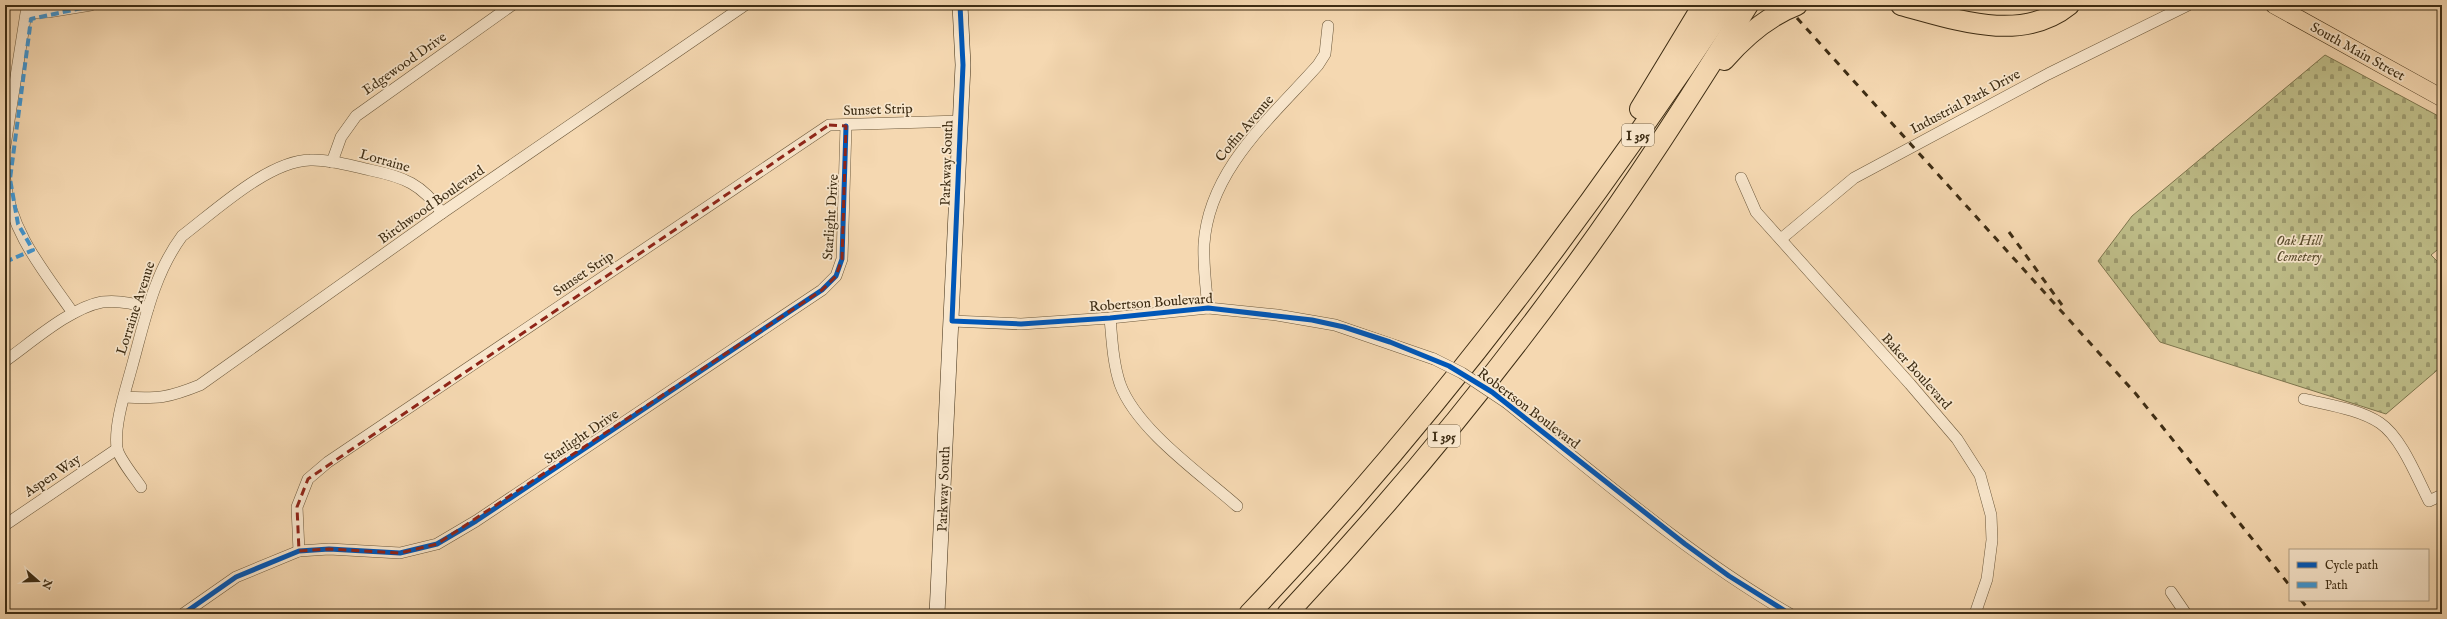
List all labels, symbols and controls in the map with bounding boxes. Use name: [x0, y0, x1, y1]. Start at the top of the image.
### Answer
street label: South Main Street: [2307, 18, 2408, 85]
street label: Edgewood Drive: [359, 28, 451, 99]
street label: Industrial Park Drive: [1907, 65, 2024, 138]
street label: Coffin Avenue: [1212, 91, 1278, 166]
street label: Sunset Strip: [843, 100, 913, 120]
street label: Parkway South: [937, 119, 958, 206]
road number: I 395: [1622, 124, 1654, 146]
street label: Lorraine: [357, 145, 413, 177]
street label: Birchwood Boulevard: [375, 161, 488, 248]
street label: Starlight Drive: [819, 173, 843, 261]
park label: Oak Hill Cemetery: [2276, 232, 2324, 266]
street label: Sunset Strip: [550, 247, 618, 301]
street label: Lorraine Avenue: [112, 259, 160, 357]
street label: Robertson Boulevard: [1089, 290, 1214, 316]
street label: Baker Boulevard: [1877, 330, 1956, 414]
street label: Robertson Boulevard: [1473, 364, 1584, 454]
street label: Starlight Drive: [541, 405, 623, 468]
road number: I 395: [1428, 425, 1460, 447]
street label: Parkway South: [934, 445, 955, 532]
street label: Aspen Way: [20, 450, 84, 502]
legend: [2289, 549, 2429, 601]
text: Cycle path: [2325, 558, 2379, 574]
north arrow: [18, 561, 58, 601]
text: N: [38, 576, 55, 591]
text: Path: [2325, 578, 2348, 593]

